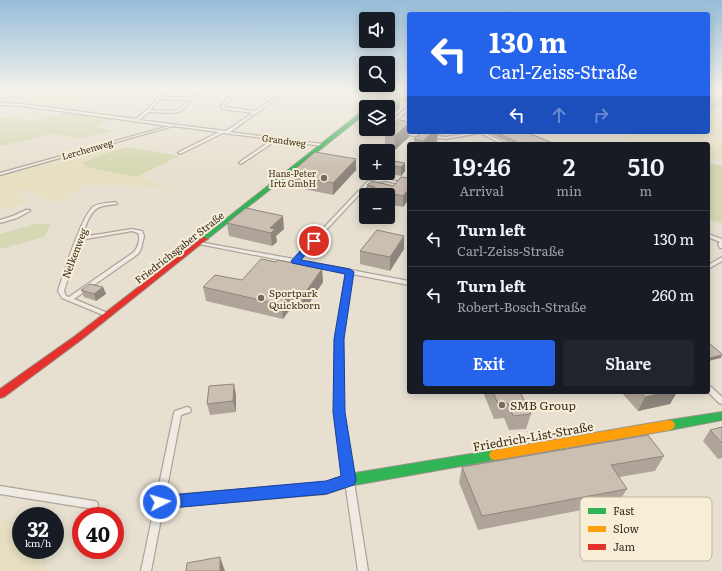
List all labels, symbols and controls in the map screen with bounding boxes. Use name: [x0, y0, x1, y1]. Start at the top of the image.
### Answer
map controls: [359, 12, 395, 224]
button: sound: [359, 12, 395, 48]
text: 130 m: [489, 20, 567, 62]
icon: left: [423, 28, 475, 80]
button: search: [359, 56, 395, 92]
text: Carl-Zeiss-Straße: [489, 58, 637, 85]
button: layers: [359, 100, 395, 136]
icon: left: [506, 104, 528, 126]
icon: ahead: [548, 104, 570, 126]
icon: right: [590, 104, 612, 126]
street label: Grandweg: [261, 130, 308, 150]
street label: Lerchenweg: [60, 135, 115, 163]
button: +: [359, 144, 395, 180]
text: 19:46: [453, 148, 511, 183]
text: 2: [563, 148, 575, 183]
text: 510: [627, 148, 664, 183]
place label: Hans-Peter Irtz GmbH: [268, 166, 317, 190]
marker: Hans-Peter Irtz GmbH: [319, 173, 329, 183]
text: Arrival: [459, 181, 504, 200]
text: min: [556, 181, 582, 200]
text: m: [640, 181, 652, 200]
button: −: [359, 188, 395, 224]
street label: Friedrichsgaber Straße: [131, 207, 227, 287]
text: Turn left: [457, 218, 526, 241]
pin: [297, 224, 331, 258]
street label: Nelkenweg: [58, 225, 91, 280]
text: 130 m: [654, 227, 694, 250]
icon: left: [423, 228, 445, 250]
icon: arrive: [303, 230, 325, 252]
text: Carl-Zeiss-Straße: [457, 241, 564, 260]
text: Turn left: [457, 274, 526, 297]
text: 260 m: [652, 283, 694, 306]
icon: left: [423, 284, 445, 306]
place label: Sportpark Quickborn: [269, 285, 321, 312]
marker: Sportpark Quickborn: [256, 293, 266, 303]
text: Robert-Bosch-Straße: [457, 297, 586, 316]
button: Exit: [423, 340, 555, 386]
button: Share: [563, 340, 694, 386]
place label: SMB Group: [510, 396, 576, 414]
marker: SMB Group: [497, 400, 507, 410]
street label: Friedrich-List-Straße: [471, 417, 595, 455]
position arrow: [139, 481, 181, 523]
legend: [580, 497, 712, 561]
text: Fast: [613, 502, 635, 518]
speed limit sign: 40: [72, 507, 124, 559]
text: 32: [27, 513, 49, 543]
text: Slow: [613, 520, 639, 536]
text: km/h: [25, 535, 51, 550]
text: Jam: [613, 538, 636, 554]

